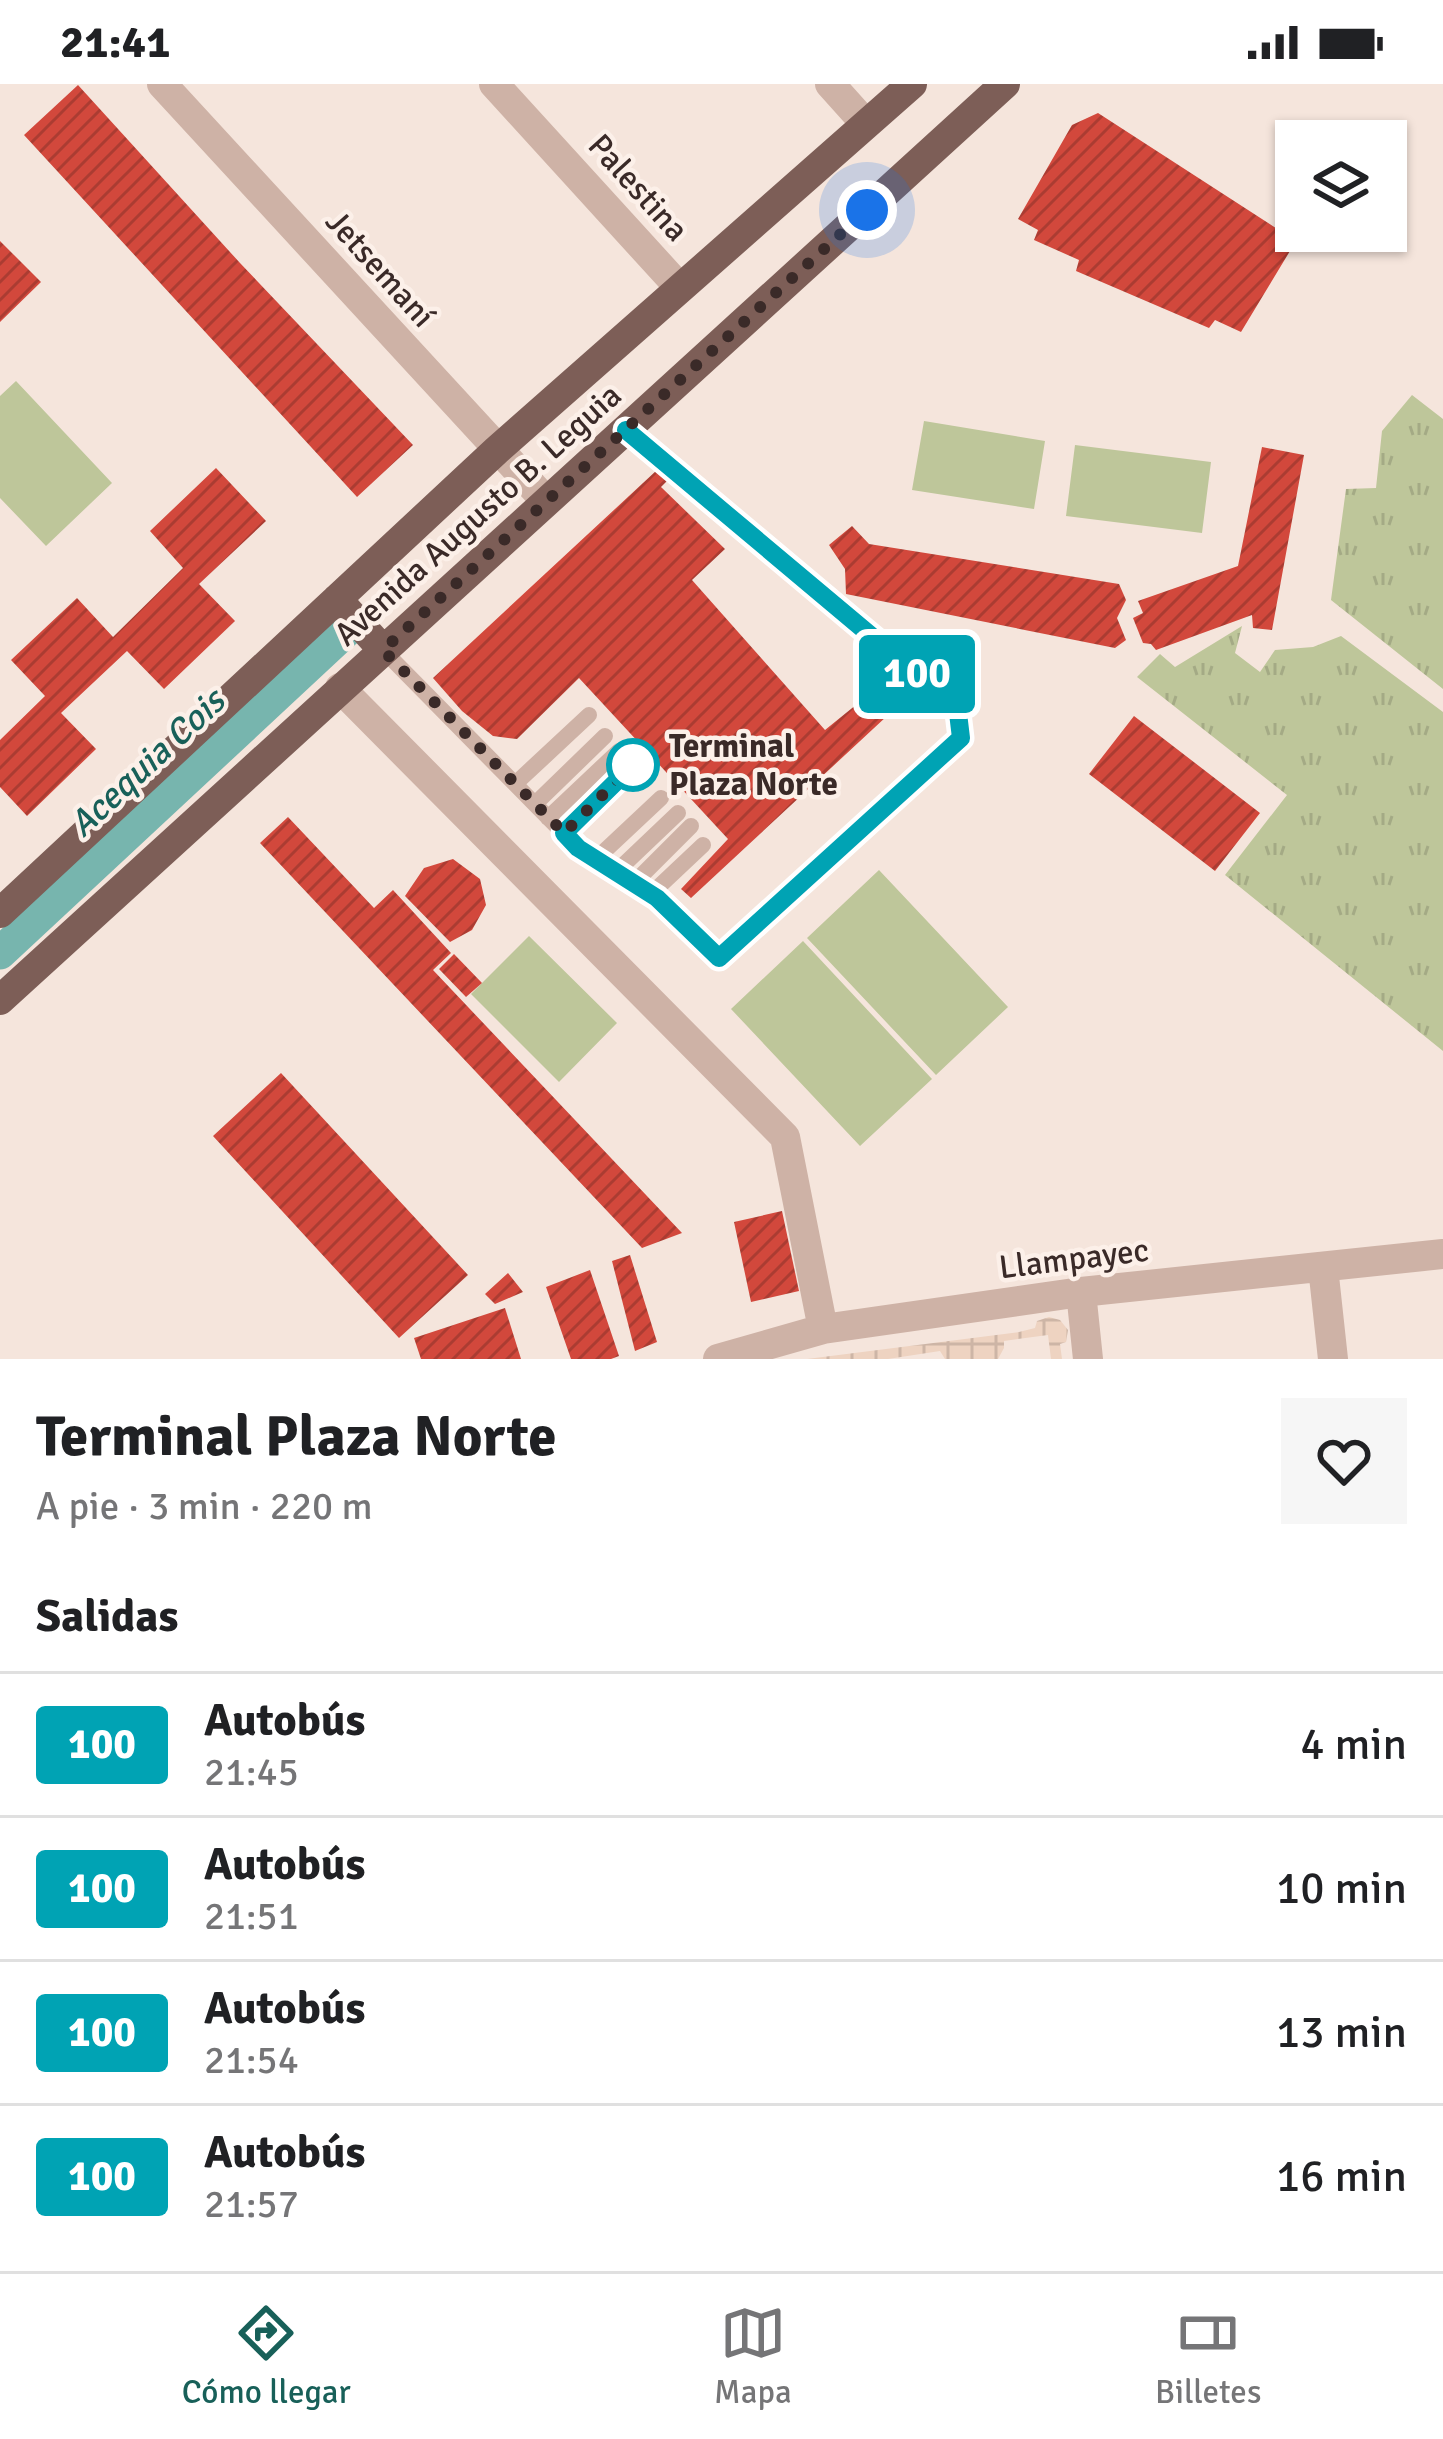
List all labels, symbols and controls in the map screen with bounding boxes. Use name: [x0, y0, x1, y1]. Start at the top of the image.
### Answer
text: 21:41: [60, 15, 170, 70]
map controls: [1275, 120, 1407, 252]
button: layers: [1275, 120, 1407, 252]
street label: Palestina: [579, 126, 697, 250]
your location: [837, 180, 897, 240]
street label: Jetsemaní: [317, 202, 443, 336]
street label: Avenida Augusto B. Leguia: [326, 375, 630, 655]
line badge: 100: [848, 635, 986, 713]
text: 100: [883, 648, 951, 699]
water label: Acequia Cois: [60, 677, 237, 847]
place label: Terminal Plaza Norte: [669, 726, 838, 805]
marker: Terminal Plaza Norte: [608, 740, 658, 790]
street label: Llampayec: [997, 1229, 1151, 1289]
button: heart: [1281, 1398, 1407, 1524]
text: Terminal Plaza Norte: [36, 1401, 557, 1472]
text: A pie · 3 min · 220 m: [36, 1482, 373, 1530]
text: Salidas: [36, 1589, 178, 1644]
text: Autobús: [204, 1693, 365, 1748]
text: 4 min: [1300, 1717, 1407, 1772]
text: 100: [68, 1719, 136, 1770]
text: 21:45: [204, 1748, 299, 1796]
text: Autobús: [204, 1837, 365, 1892]
text: 10 min: [1276, 1861, 1407, 1916]
text: 100: [68, 1863, 136, 1914]
text: 21:51: [204, 1892, 299, 1940]
text: Autobús: [204, 1981, 365, 2036]
text: 13 min: [1276, 2005, 1407, 2060]
text: 100: [68, 2007, 136, 2058]
text: 21:54: [204, 2036, 299, 2084]
text: Autobús: [204, 2125, 365, 2180]
text: 16 min: [1276, 2149, 1407, 2204]
text: 100: [68, 2151, 136, 2202]
text: 21:57: [204, 2180, 299, 2228]
tab: Cómo llegar: [182, 2300, 351, 2413]
tab: Mapa: [714, 2300, 792, 2413]
tab: Billetes: [1155, 2300, 1261, 2413]

